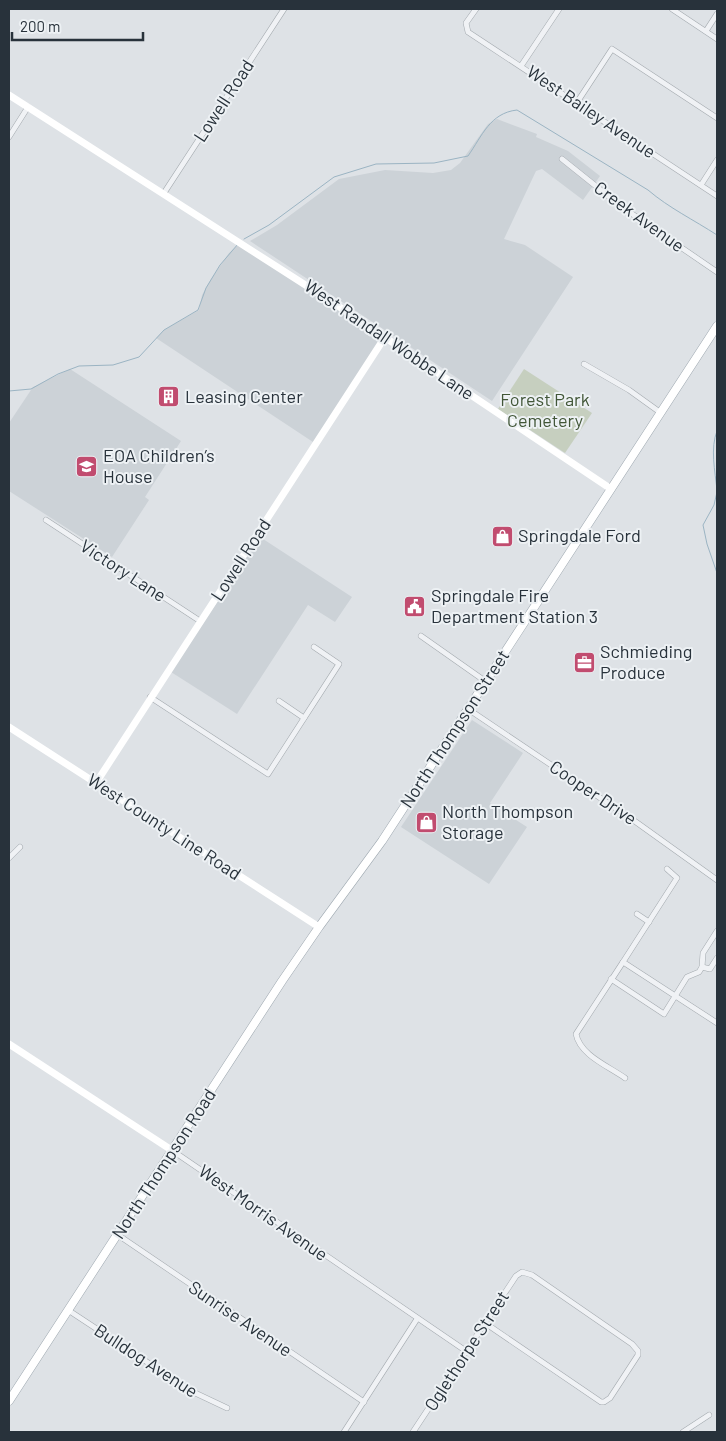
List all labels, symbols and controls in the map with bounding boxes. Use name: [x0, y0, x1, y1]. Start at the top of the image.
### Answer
scale bar: [12, 10, 144, 42]
text: 200 m: [20, 17, 60, 35]
street label: Lowell Road: [188, 55, 258, 146]
street label: West Bailey Avenue: [523, 60, 660, 162]
street label: Creek Avenue: [590, 176, 689, 256]
street label: West Randall Wobbe Lane: [301, 274, 479, 404]
building icon: Leasing Center: [157, 385, 181, 409]
place label: Leasing Center: [185, 385, 303, 407]
park label: Forest Park Cemetery: [500, 388, 590, 431]
place label: EOA Children’s House: [103, 444, 215, 487]
school or university icon: EOA Children’s House: [75, 454, 99, 478]
street label: Lowell Road: [205, 514, 275, 605]
shop icon: Springdale Ford: [490, 524, 514, 548]
place label: Springdale Ford: [518, 524, 641, 546]
street label: Victory Lane: [76, 534, 171, 606]
place label: Springdale Fire Department Station 3: [431, 584, 598, 627]
public building icon: Springdale Fire Department Station 3: [403, 594, 427, 618]
place label: Schmieding Produce: [600, 640, 692, 683]
street label: North Thompson Street: [395, 645, 513, 812]
office icon: Schmieding Produce: [572, 650, 596, 674]
street label: Cooper Drive: [546, 755, 641, 829]
street label: West County Line Road: [83, 768, 246, 884]
place label: North Thompson Storage: [442, 800, 573, 843]
shop icon: North Thompson Storage: [414, 810, 438, 834]
street label: North Thompson Road: [106, 1084, 220, 1243]
street label: West Morris Avenue: [195, 1159, 333, 1265]
street label: Sunrise Avenue: [185, 1275, 296, 1361]
street label: Oglethorpe Street: [419, 1286, 513, 1415]
street label: Bulldog Avenue: [91, 1319, 202, 1402]

